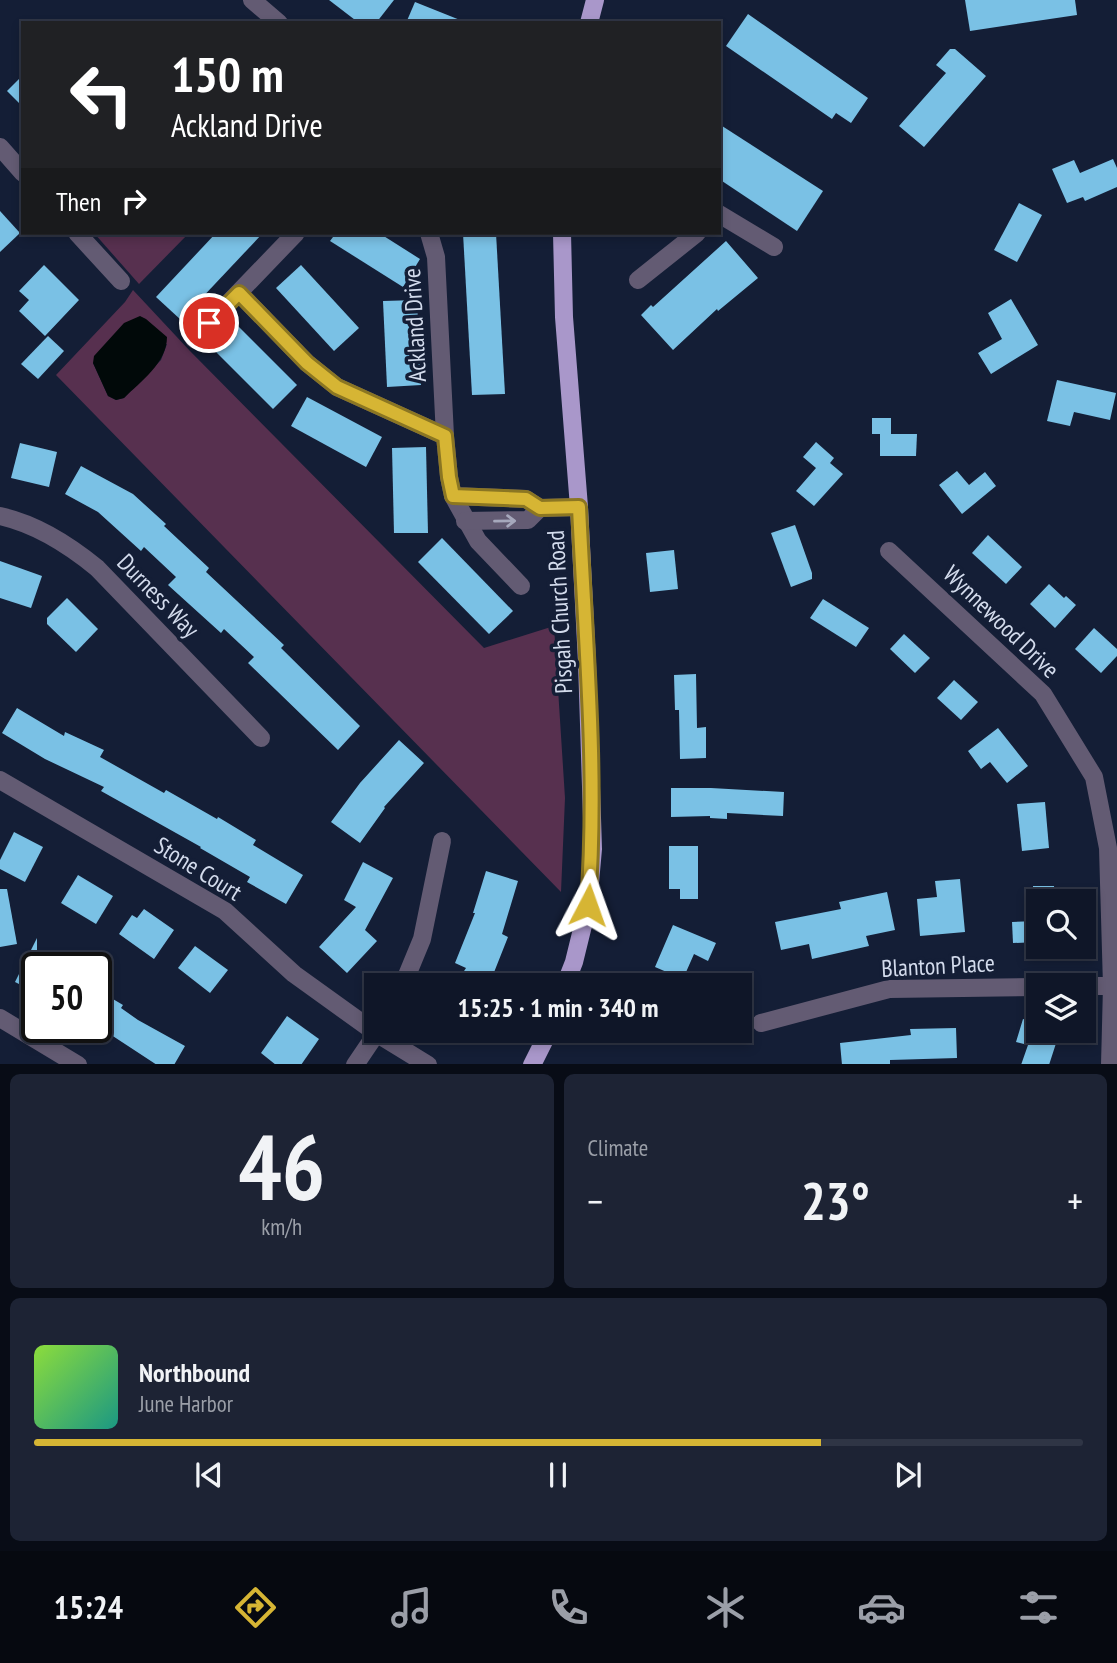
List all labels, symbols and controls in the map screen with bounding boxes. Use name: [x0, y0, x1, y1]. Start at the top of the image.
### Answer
text: 150 m: [171, 42, 284, 106]
icon: left: [56, 49, 147, 140]
text: Ackland Drive: [171, 104, 323, 146]
icon: right: [115, 182, 153, 220]
text: Then: [56, 185, 101, 218]
street label: Ackland Drive: [396, 267, 433, 383]
pin: [179, 293, 239, 353]
icon: arrive: [190, 304, 228, 342]
one-way arrow: [493, 514, 516, 528]
street label: Pisgah Church Road: [540, 530, 579, 694]
street label: Durness Way: [111, 547, 206, 644]
street label: Wynnewood Drive: [937, 559, 1066, 685]
street label: Stone Court: [149, 830, 248, 908]
position arrow: [551, 868, 625, 942]
map controls: [1026, 889, 1096, 1043]
button: search: [1026, 889, 1096, 959]
street label: Blanton Place: [880, 947, 995, 984]
speed limit sign: 50: [21, 952, 112, 1043]
button: layers: [1026, 973, 1096, 1043]
text: 15:25 · 1 min · 340 m: [458, 991, 658, 1024]
text: 46: [238, 1107, 325, 1225]
text: Climate: [588, 1133, 648, 1162]
text: 23°: [801, 1167, 870, 1234]
text: −: [588, 1176, 603, 1225]
text: +: [1067, 1176, 1083, 1225]
text: km/h: [261, 1212, 302, 1241]
text: Northbound: [139, 1356, 250, 1389]
text: June Harbor: [139, 1389, 233, 1418]
icon: previous: [190, 1456, 228, 1494]
icon: pause: [539, 1456, 577, 1494]
icon: next: [889, 1456, 927, 1494]
icon: directions: [231, 1583, 280, 1632]
icon: music: [387, 1583, 436, 1632]
icon: phone: [544, 1583, 593, 1632]
icon: climate: [701, 1583, 750, 1632]
icon: car: [857, 1583, 906, 1632]
icon: filters: [1014, 1583, 1063, 1632]
text: 15:24: [54, 1586, 123, 1628]

